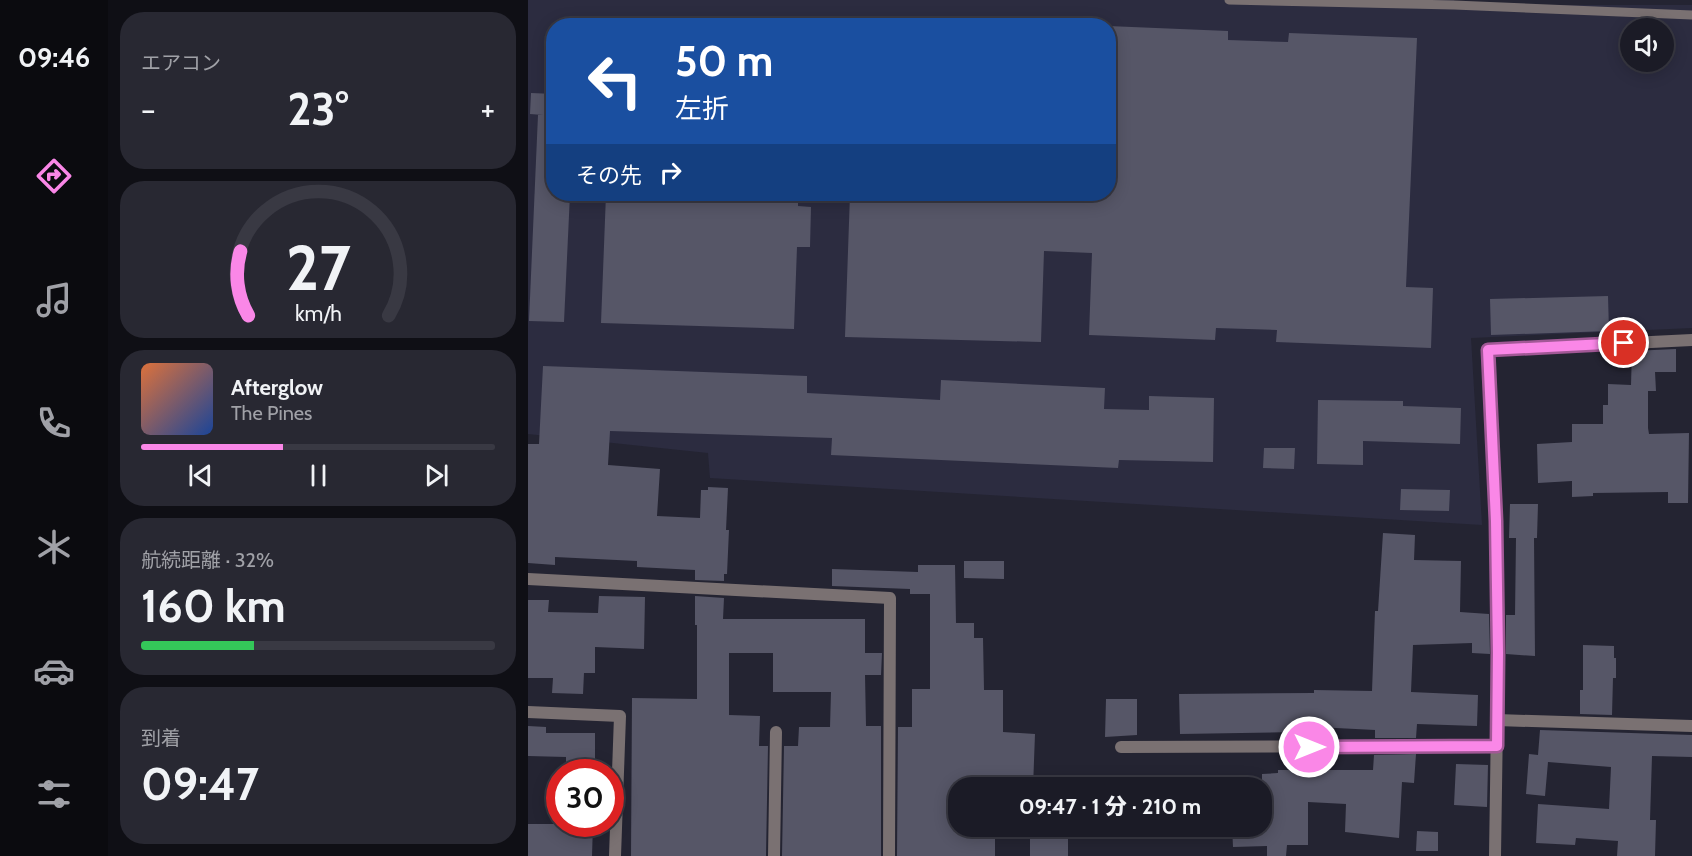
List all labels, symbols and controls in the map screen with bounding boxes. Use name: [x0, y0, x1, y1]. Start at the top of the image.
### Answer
map controls: [1620, 18, 1674, 72]
button: sound: [1620, 18, 1674, 72]
text: 50 m: [675, 35, 773, 87]
text: 09:46: [18, 41, 90, 74]
icon: left: [576, 42, 654, 120]
text: エアコン: [141, 51, 221, 75]
text: 23°: [287, 82, 349, 136]
text: −: [141, 89, 156, 129]
text: +: [480, 89, 495, 129]
text: 左折: [675, 92, 729, 125]
icon: directions: [33, 155, 75, 197]
icon: right: [654, 156, 687, 189]
text: その先: [576, 162, 642, 189]
text: 27: [286, 230, 351, 306]
icon: music: [33, 279, 75, 321]
text: km/h: [295, 301, 341, 327]
pin: [1598, 317, 1649, 368]
icon: arrive: [1607, 326, 1640, 359]
text: Afterglow: [231, 374, 323, 401]
text: The Pines: [231, 401, 312, 425]
icon: phone: [33, 402, 75, 444]
icon: previous: [184, 459, 217, 492]
icon: pause: [302, 459, 335, 492]
icon: next: [420, 459, 453, 492]
icon: climate: [33, 526, 75, 568]
text: 航続距離 · 32%: [141, 548, 274, 572]
text: 160 km: [141, 579, 286, 633]
icon: car: [33, 650, 75, 692]
position arrow: [1277, 715, 1341, 779]
text: 到着: [141, 726, 181, 750]
text: 09:47: [141, 757, 259, 811]
speed limit sign: 30: [546, 759, 624, 837]
icon: filters: [33, 773, 75, 815]
text: 09:47 · 1 分 · 210 m: [1019, 793, 1201, 820]

